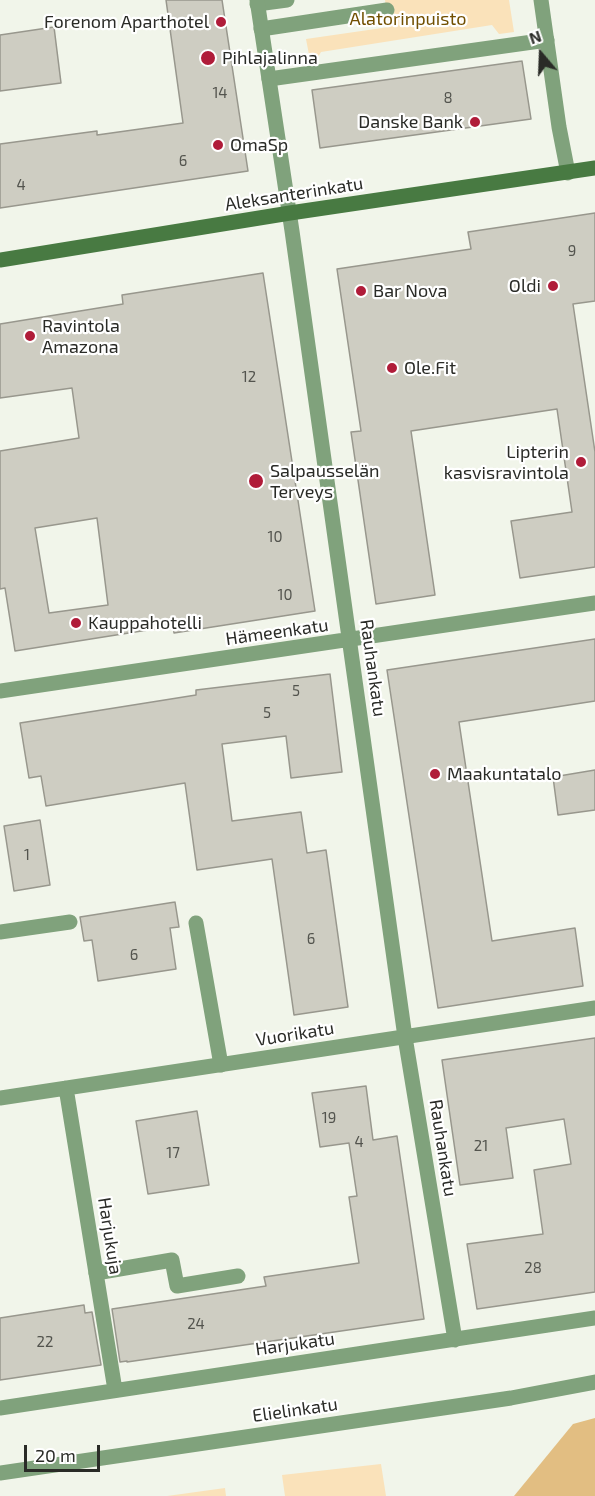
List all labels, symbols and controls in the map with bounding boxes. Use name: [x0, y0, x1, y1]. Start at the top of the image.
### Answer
park label: Alatorinpuisto: [349, 8, 467, 30]
place label: Forenom Aparthotel: [44, 11, 209, 33]
marker: Forenom Aparthotel: [214, 15, 228, 29]
north arrow: [511, 24, 571, 84]
text: N: [526, 26, 544, 47]
place label: Pihlajalinna: [222, 47, 318, 69]
marker: Pihlajalinna: [199, 49, 217, 67]
house number: 14: [212, 84, 228, 102]
house number: 8: [443, 89, 453, 107]
place label: Danske Bank: [358, 111, 463, 133]
marker: Danske Bank: [468, 115, 482, 129]
place label: OmaSp: [230, 134, 288, 156]
marker: OmaSp: [211, 138, 225, 152]
house number: 6: [179, 152, 187, 170]
street label: Aleksanterinkatu: [223, 172, 365, 216]
house number: 4: [16, 176, 26, 194]
house number: 9: [568, 242, 576, 260]
place label: Oldi: [509, 275, 541, 297]
marker: Oldi: [546, 279, 560, 293]
place label: Bar Nova: [373, 280, 447, 302]
marker: Bar Nova: [354, 284, 368, 298]
place label: Ravintola Amazona: [42, 315, 120, 358]
marker: Ravintola Amazona: [23, 329, 37, 343]
place label: Ole.Fit: [404, 357, 456, 379]
marker: Ole.Fit: [385, 361, 399, 375]
house number: 12: [242, 368, 256, 386]
place label: Lipterin kasvisravintola: [444, 441, 569, 484]
marker: Lipterin kasvisravintola: [574, 455, 588, 469]
place label: Salpausselän Terveys: [270, 460, 380, 502]
marker: Salpausselän Terveys: [247, 472, 265, 490]
house number: 10: [267, 528, 283, 546]
house number: 10: [277, 586, 293, 604]
place label: Kauppahotelli: [88, 612, 202, 634]
street label: Hämeenkatu: [224, 614, 330, 650]
marker: Kauppahotelli: [69, 616, 83, 630]
street label: Rauhankatu: [355, 618, 391, 718]
house number: 5: [292, 682, 300, 700]
house number: 5: [263, 704, 271, 722]
place label: Maakuntatalo: [447, 763, 561, 785]
marker: Maakuntatalo: [428, 767, 442, 781]
house number: 1: [24, 846, 30, 864]
house number: 6: [307, 930, 315, 948]
house number: 6: [130, 946, 138, 964]
street label: Vuorikatu: [254, 1017, 336, 1051]
street label: Rauhankatu: [425, 1098, 461, 1198]
house number: 19: [322, 1109, 336, 1127]
house number: 4: [354, 1133, 364, 1151]
house number: 21: [474, 1137, 488, 1155]
house number: 17: [166, 1144, 180, 1162]
street label: Harjukuja: [93, 1196, 127, 1276]
house number: 28: [524, 1259, 542, 1277]
house number: 24: [187, 1315, 205, 1333]
street label: Harjukatu: [254, 1328, 336, 1360]
house number: 22: [37, 1333, 53, 1351]
street label: Elielinkatu: [251, 1393, 339, 1427]
scale bar: [27, 1433, 104, 1471]
text: 20 m: [35, 1444, 76, 1466]

